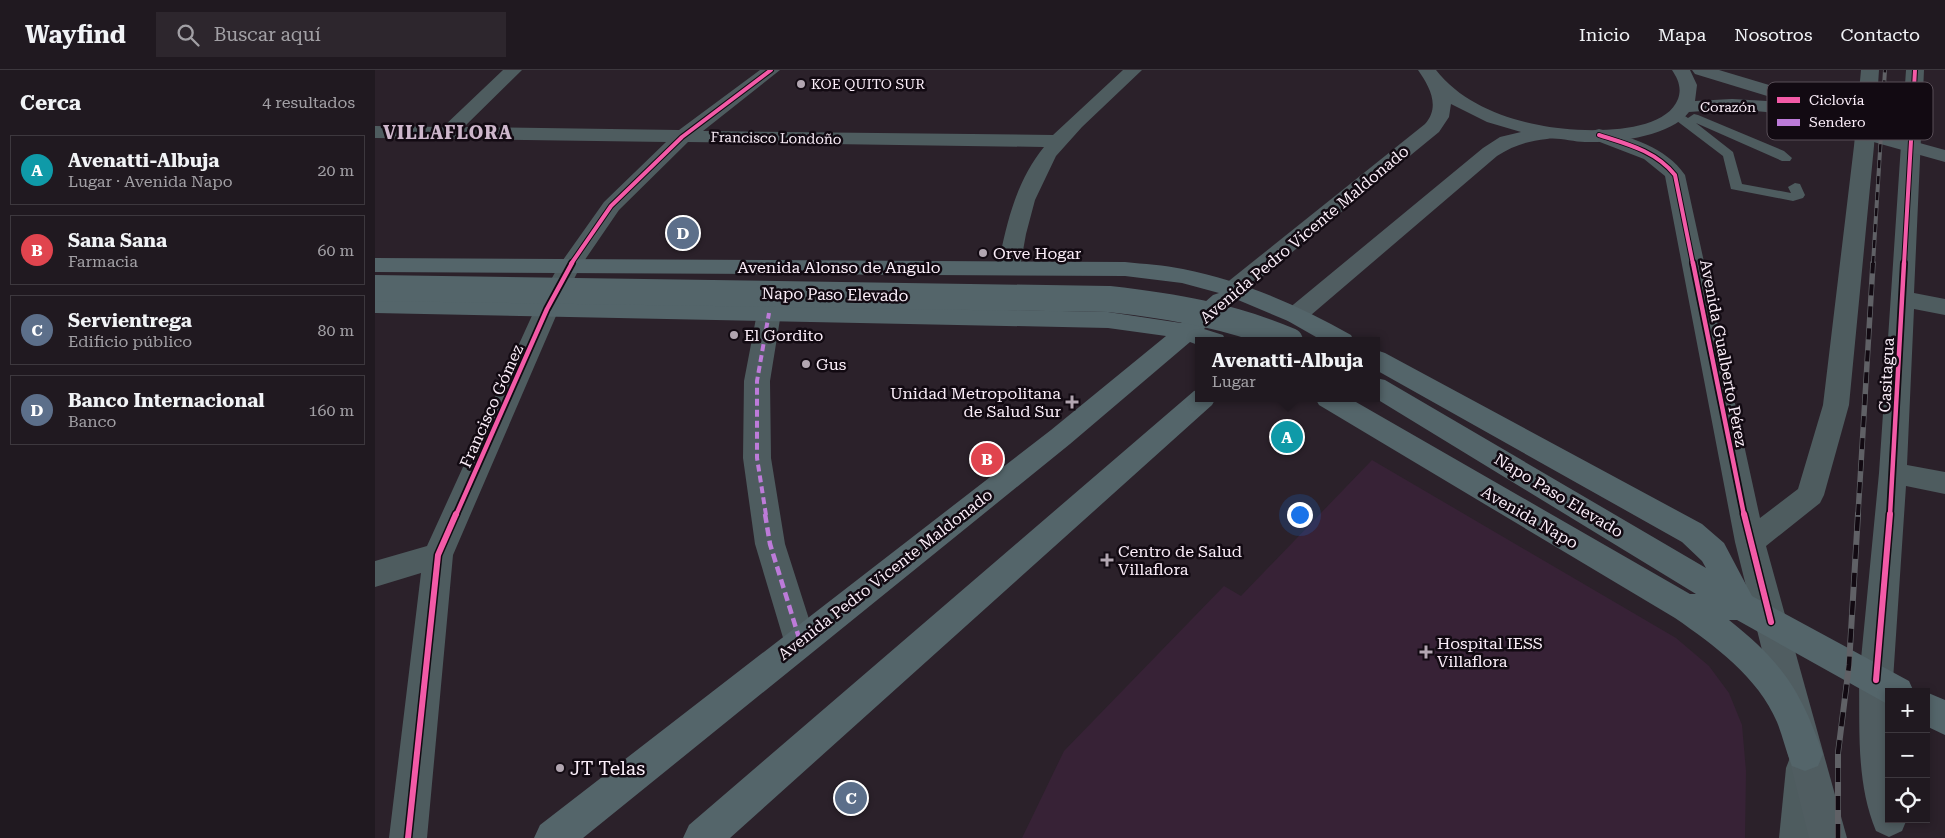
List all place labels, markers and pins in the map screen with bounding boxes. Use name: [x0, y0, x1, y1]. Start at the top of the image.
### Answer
place label: KOE QUITO SUR: [811, 76, 925, 92]
marker: KOE QUITO SUR: [795, 78, 807, 90]
pin: D: [667, 214, 699, 252]
place label: Orve Hogar: [993, 244, 1082, 263]
marker: Orve Hogar: [977, 247, 989, 259]
place label: El Gordito: [744, 326, 823, 345]
marker: El Gordito: [728, 329, 740, 341]
place label: Gus: [816, 355, 847, 374]
marker: Gus: [800, 358, 812, 370]
place label: Unidad Metropolitana de Salud Sur: [890, 384, 1061, 421]
marker: Unidad Metropolitana de Salud Sur: [1065, 395, 1079, 409]
pin: A: [1271, 418, 1303, 456]
pin: B: [971, 440, 1003, 478]
place label: Centro de Salud Villaflora: [1118, 542, 1242, 579]
marker: Centro de Salud Villaflora: [1100, 553, 1114, 567]
place label: Hospital IESS Villaflora: [1437, 634, 1543, 671]
marker: Hospital IESS Villaflora: [1419, 645, 1433, 659]
place label: JT Telas: [570, 757, 645, 780]
marker: JT Telas: [554, 762, 566, 774]
pin: C: [835, 779, 867, 817]

